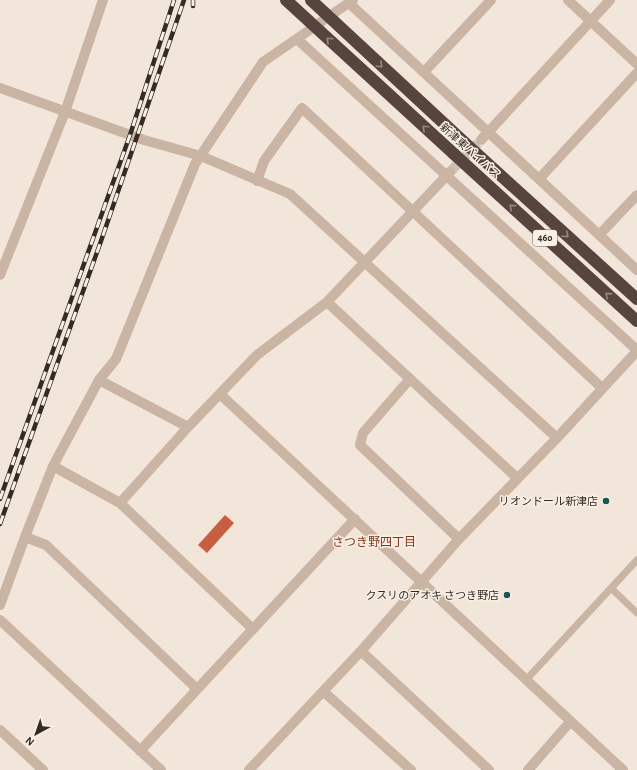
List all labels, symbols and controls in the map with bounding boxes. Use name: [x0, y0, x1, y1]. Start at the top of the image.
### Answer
one-way arrow: [327, 38, 334, 45]
one-way arrow: [376, 60, 383, 67]
street label: 新津東バイパス: [438, 120, 503, 181]
one-way arrow: [422, 125, 430, 133]
one-way arrow: [509, 205, 517, 212]
road number: 460: [533, 230, 557, 246]
one-way arrow: [561, 230, 569, 237]
one-way arrow: [605, 292, 613, 300]
place label: リオンドール新津店: [499, 496, 598, 507]
marker: リオンドール新津店: [601, 496, 611, 506]
district label: さつき野四丁目: [332, 535, 416, 548]
place label: クスリのアオキ さつき野店: [366, 589, 499, 601]
marker: クスリのアオキ さつき野店: [502, 590, 512, 600]
north arrow: [16, 714, 56, 754]
text: N: [23, 735, 36, 748]

